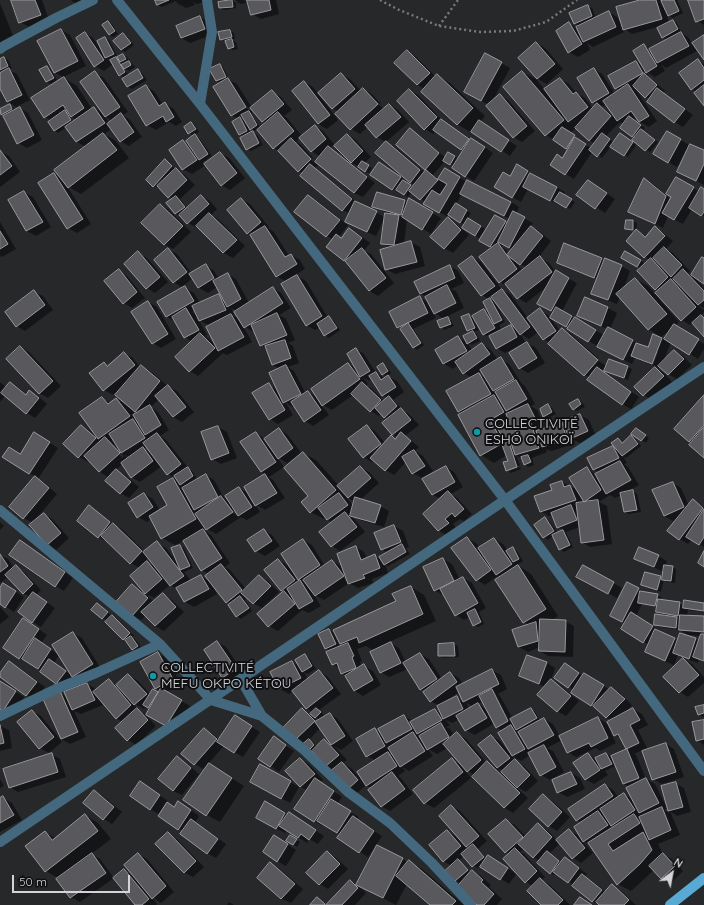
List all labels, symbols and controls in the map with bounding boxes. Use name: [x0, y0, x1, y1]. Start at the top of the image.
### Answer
place label: COLLECTIVITÉ ESHÓ ONIKOÏ: [485, 416, 578, 448]
marker: COLLECTIVITÉ ESHÓ ONIKOÏ: [472, 427, 482, 437]
place label: COLLECTIVITÉ MEFU OKPO KÉTOU: [161, 660, 292, 692]
marker: COLLECTIVITÉ MEFU OKPO KÉTOU: [148, 671, 158, 681]
north arrow: [652, 853, 692, 893]
text: N: [671, 855, 686, 871]
scale bar: [14, 867, 132, 893]
text: 50 m: [19, 874, 47, 889]

